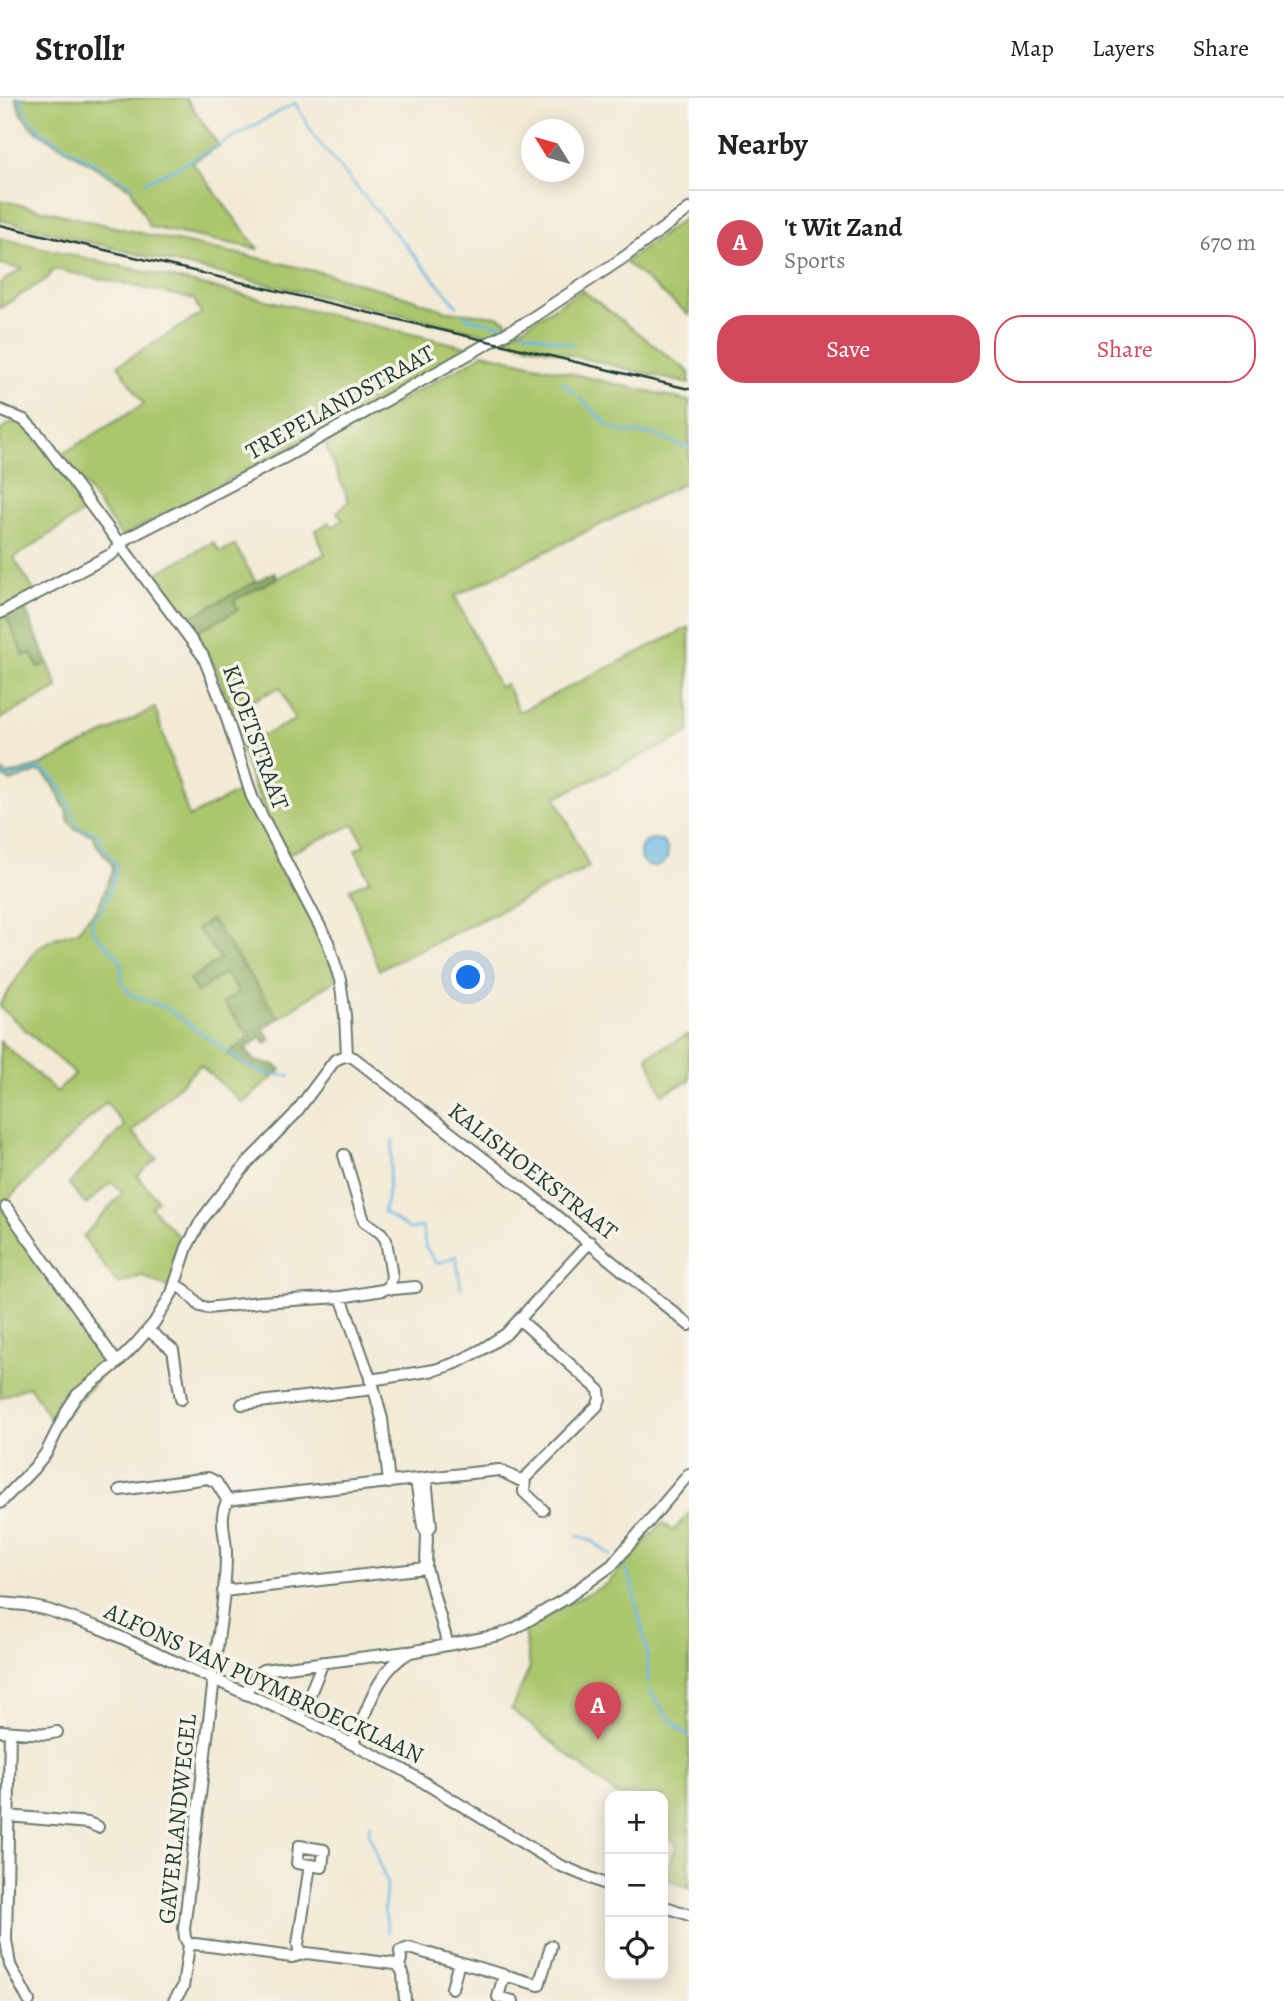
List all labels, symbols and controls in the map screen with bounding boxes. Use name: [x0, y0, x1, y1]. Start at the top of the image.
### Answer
text: Strollr: [35, 26, 125, 71]
text: Map: [1010, 32, 1054, 64]
text: Layers: [1092, 32, 1155, 64]
text: Share: [1193, 32, 1249, 64]
north arrow: [521, 119, 584, 182]
text: Nearby: [717, 124, 808, 164]
text: 't Wit Zand: [784, 210, 902, 245]
text: A: [733, 227, 747, 258]
text: 670 m: [1200, 227, 1256, 258]
text: Sports: [784, 245, 845, 276]
button: Save: [717, 315, 980, 383]
button: Share: [994, 315, 1256, 383]
street label: TREPELANDSTRAAT: [240, 337, 440, 467]
street label: KLOETSTRAAT: [215, 660, 297, 814]
your location: [451, 960, 485, 994]
street label: KALISHOEKSTRAAT: [442, 1095, 624, 1247]
street label: ALFONS VAN PUYMBROECKLAAN: [98, 1594, 429, 1771]
pin: A: [575, 1682, 621, 1740]
street label: GAVERLANDWEGEL: [150, 1712, 204, 1926]
map controls: [605, 1791, 668, 1980]
button: +: [605, 1791, 668, 1854]
button: −: [605, 1854, 668, 1917]
button: locate: [605, 1917, 668, 1980]

